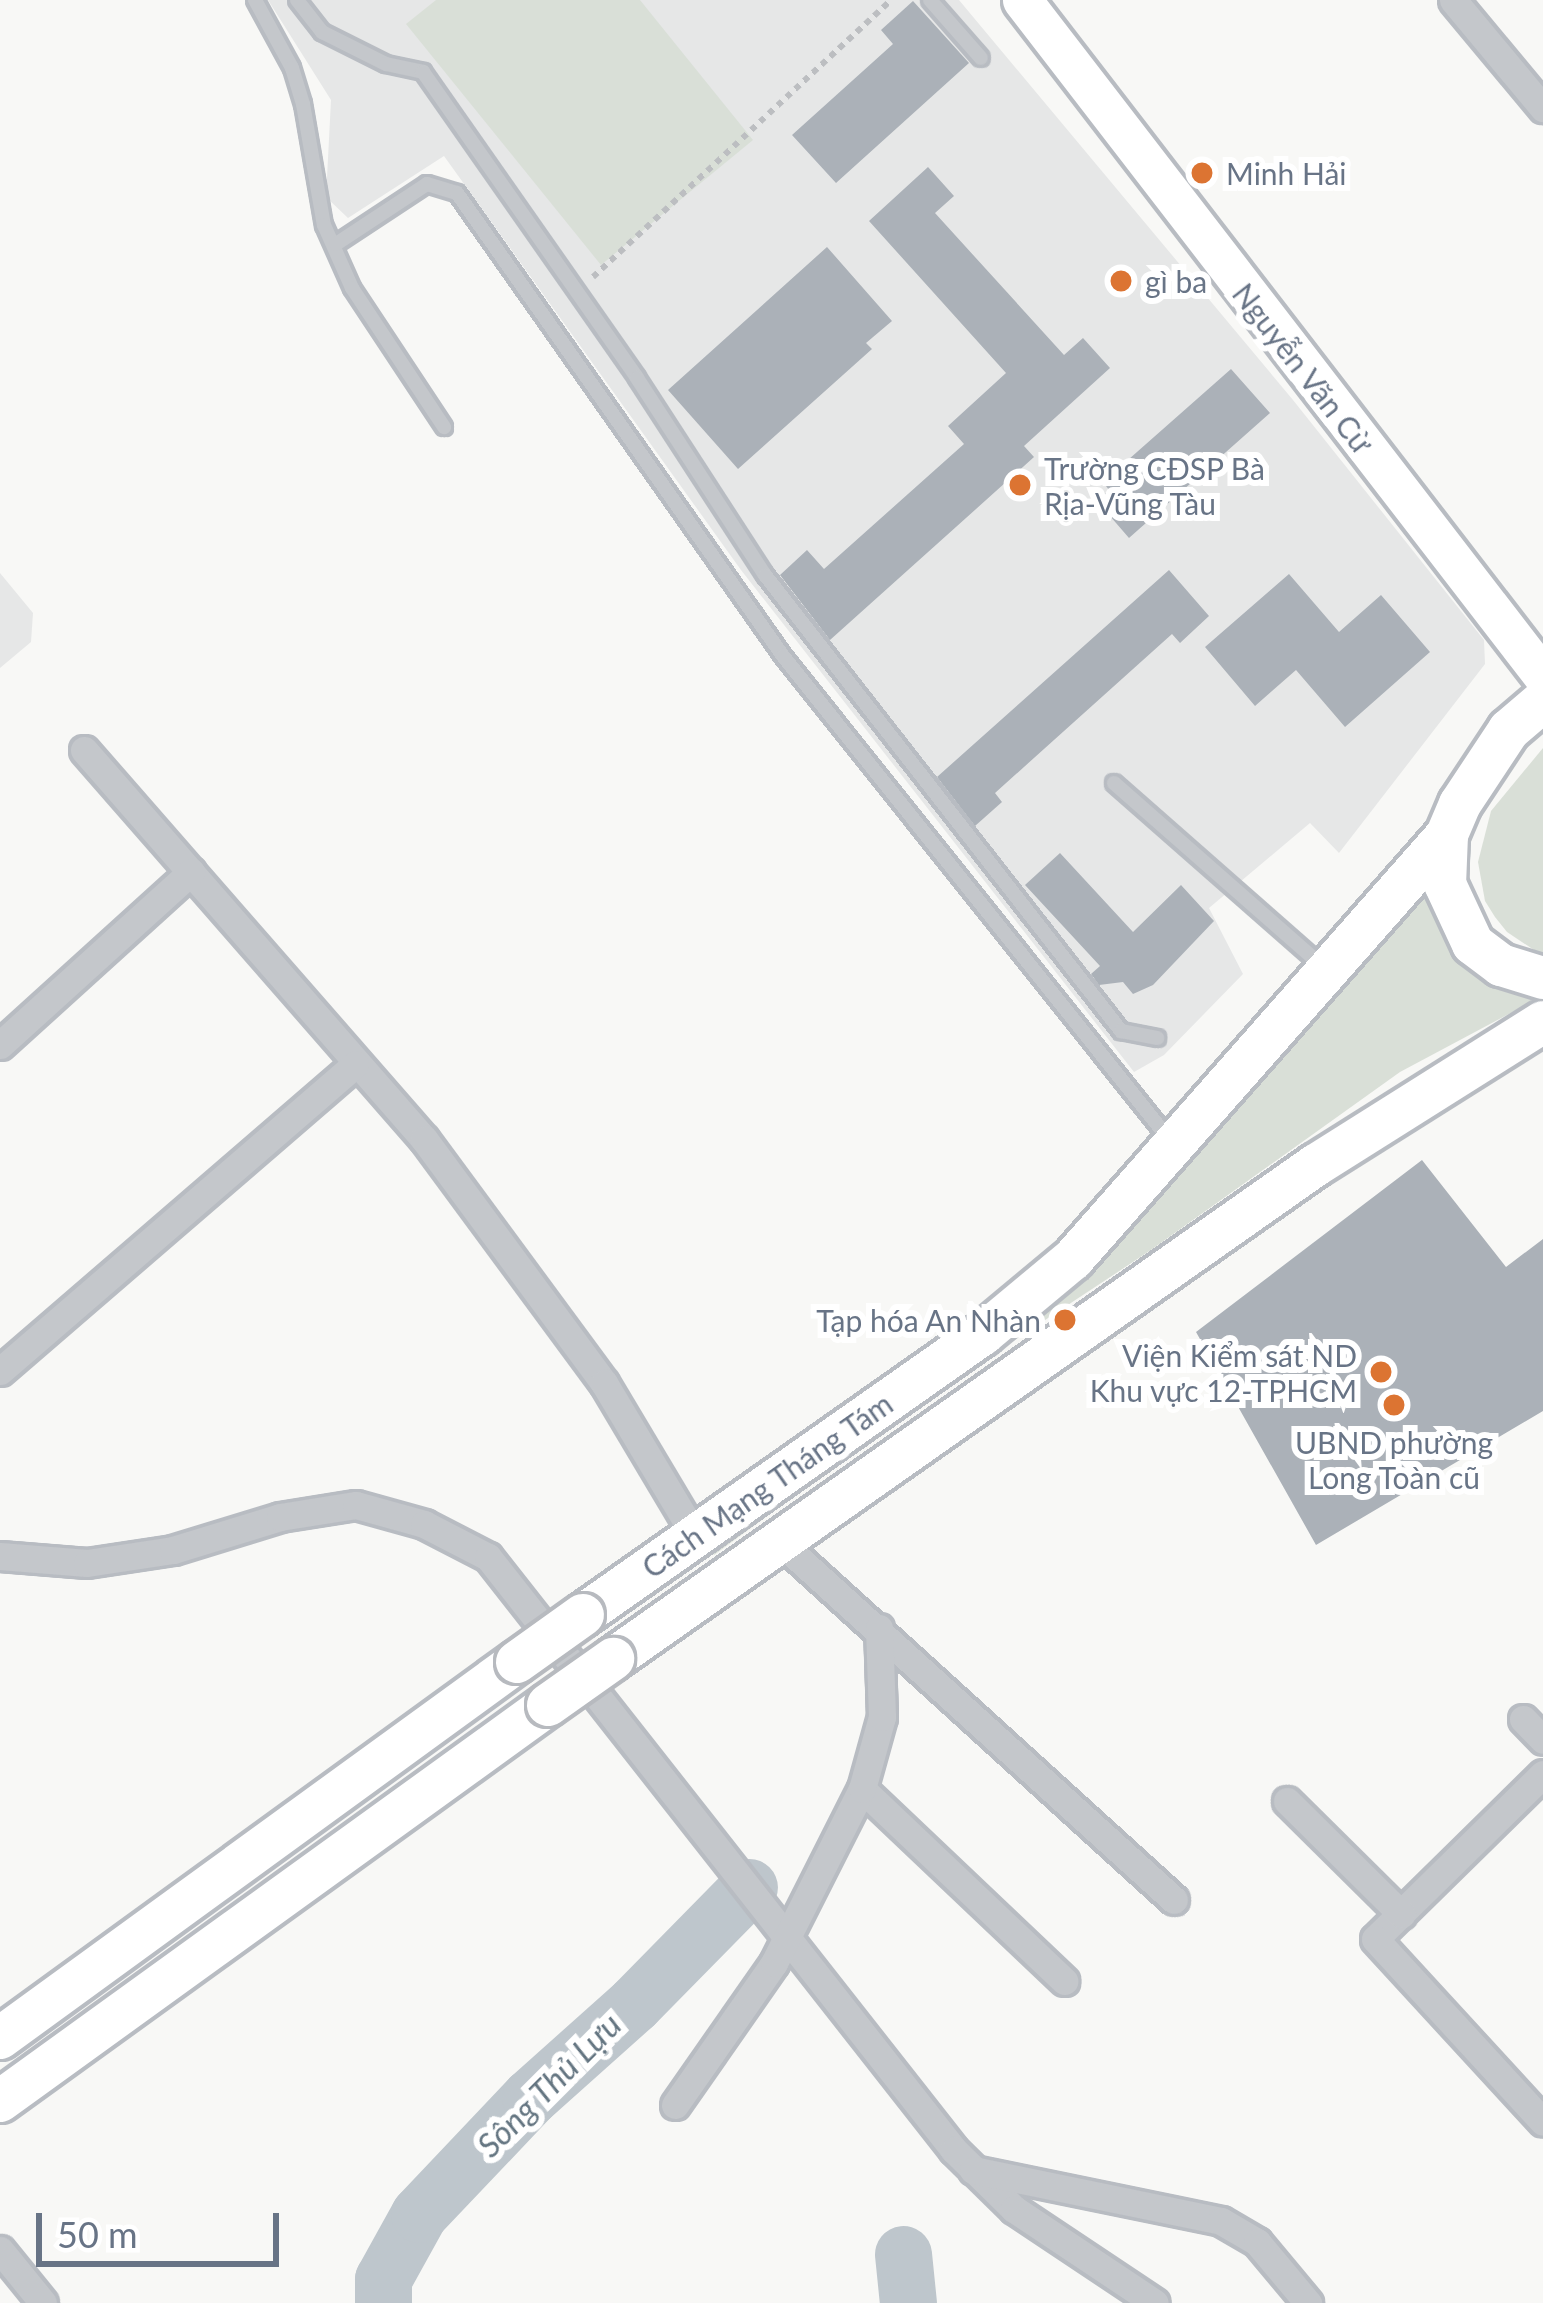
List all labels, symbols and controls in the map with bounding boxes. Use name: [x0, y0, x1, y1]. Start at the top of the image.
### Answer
place label: Minh Hải: [1226, 155, 1347, 191]
marker: Minh Hải: [1189, 160, 1215, 186]
place label: gì ba: [1145, 263, 1207, 299]
marker: gì ba: [1108, 268, 1134, 294]
street label: Nguyễn Văn Cừ: [1225, 276, 1381, 460]
place label: Trường CĐSP Bà Rịa-Vũng Tàu: [1044, 450, 1266, 520]
marker: Trường CĐSP Bà Rịa-Vũng Tàu: [1007, 472, 1033, 498]
place label: Tạp hóa An Nhàn: [815, 1302, 1041, 1338]
marker: Tạp hóa An Nhàn: [1052, 1307, 1078, 1333]
place label: Viện Kiểm sát ND Khu vực 12-TPHCM: [1089, 1337, 1357, 1408]
marker: Viện Kiểm sát ND Khu vực 12-TPHCM: [1368, 1359, 1394, 1385]
street label: Cách Mạng Tháng Tám: [634, 1384, 900, 1586]
marker: UBND phường Long Toàn cũ: [1381, 1392, 1407, 1418]
place label: UBND phường Long Toàn cũ: [1295, 1424, 1493, 1494]
water label: Sông Thủ Lựu: [469, 2005, 629, 2165]
scale bar: [42, 2189, 285, 2263]
text: 50 m: [57, 2212, 138, 2256]

